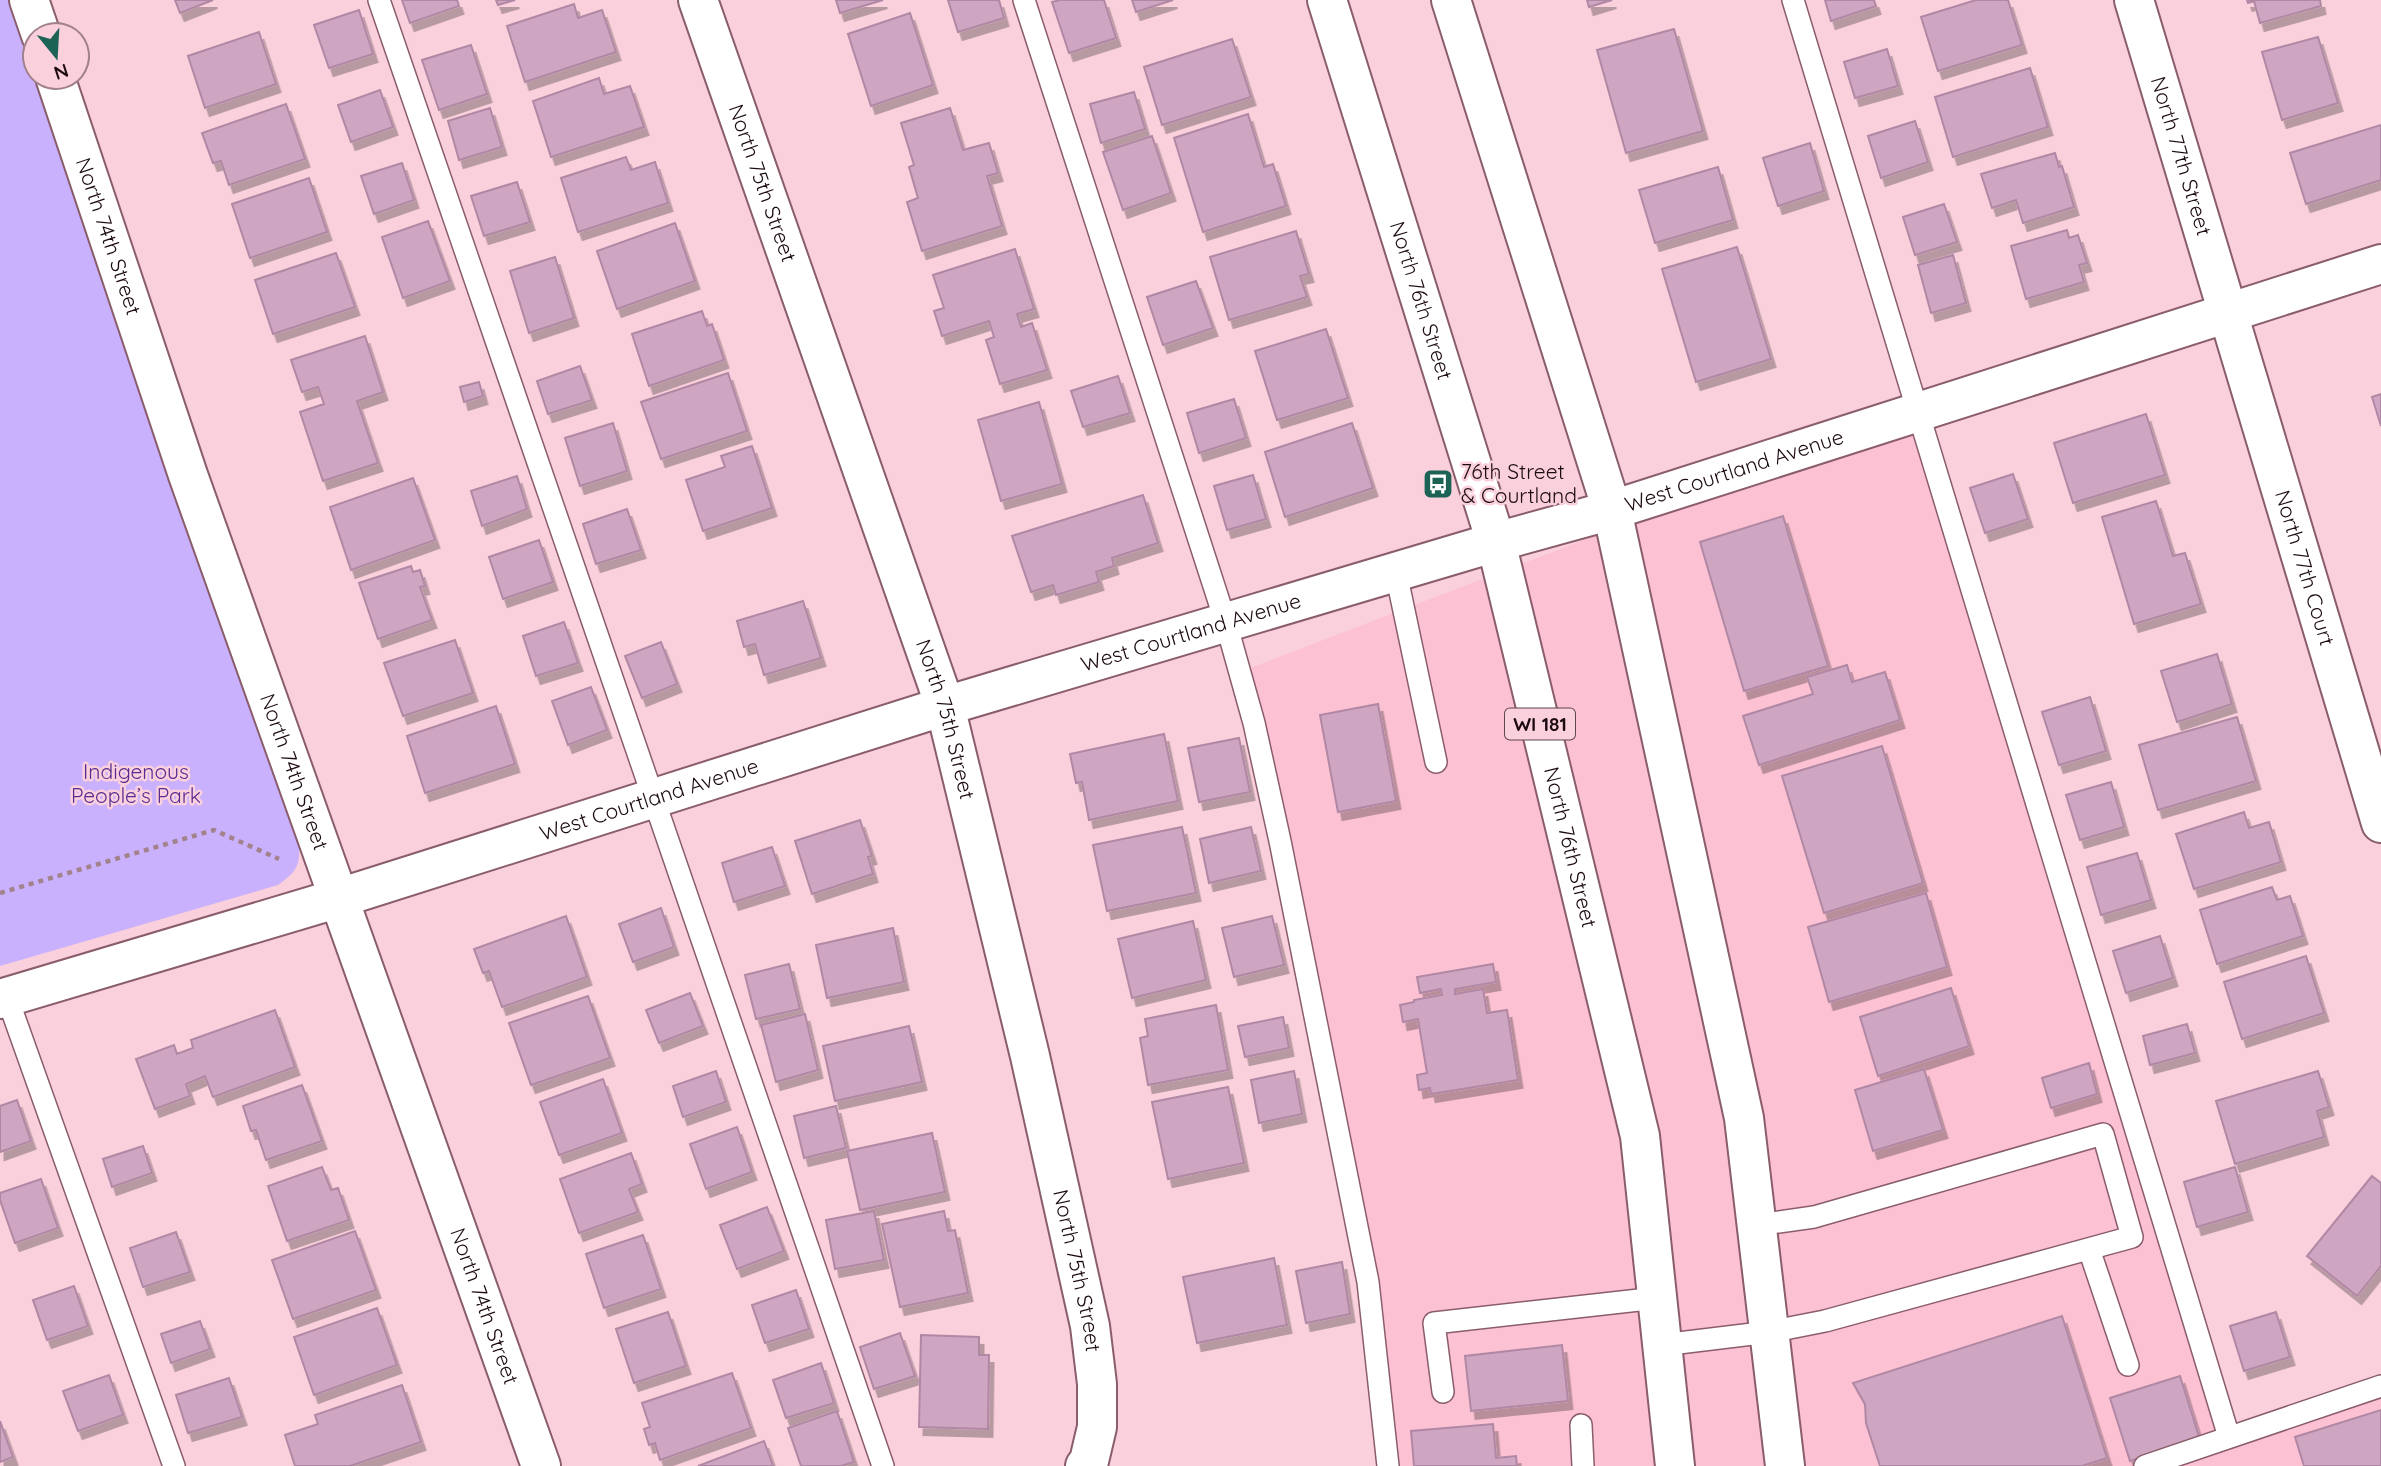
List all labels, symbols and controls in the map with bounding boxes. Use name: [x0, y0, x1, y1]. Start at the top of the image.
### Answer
north arrow: [21, 21, 91, 91]
text: N: [51, 59, 72, 86]
street label: North 77th Street: [2146, 73, 2218, 238]
street label: North 75th Street: [723, 100, 803, 265]
street label: North 74th Street: [71, 154, 148, 318]
street label: North 76th Street: [1385, 218, 1459, 383]
street label: West Courtland Avenue: [1621, 423, 1847, 517]
place label: 76th Street & Courtland: [1461, 458, 1577, 508]
bus stop icon: 76th Street & Courtland: [1421, 467, 1455, 501]
street label: North 77th Court: [2270, 487, 2341, 648]
street label: West Courtland Avenue: [1078, 587, 1304, 677]
street label: North 75th Street: [911, 636, 981, 802]
street label: North 74th Street: [255, 690, 335, 853]
road number: WI 181: [1505, 708, 1575, 740]
street label: West Courtland Avenue: [536, 752, 761, 846]
park label: Indigenous People’s Park: [71, 758, 201, 808]
street label: North 76th Street: [1539, 764, 1603, 930]
street label: North 75th Street: [1048, 1187, 1107, 1353]
street label: North 74th Street: [445, 1224, 525, 1388]

